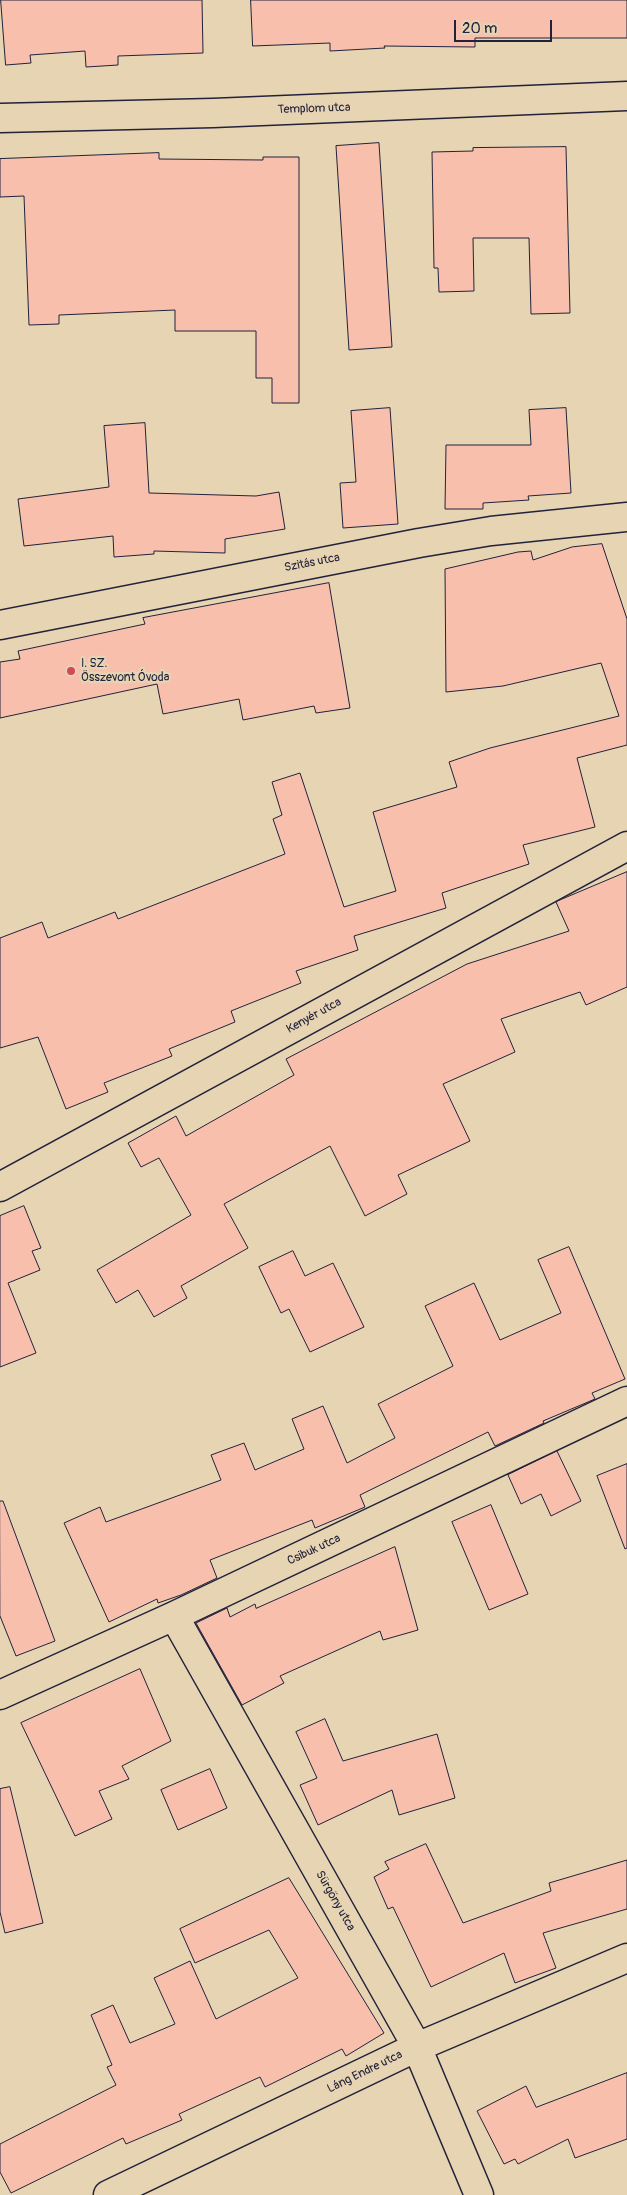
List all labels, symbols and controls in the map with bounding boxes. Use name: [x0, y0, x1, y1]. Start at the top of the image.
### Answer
scale bar: [457, 10, 554, 42]
text: 20 m: [462, 19, 497, 38]
street label: Templom utca: [277, 101, 351, 117]
street label: Szitás utca: [283, 551, 341, 575]
place label: I. SZ. Összevont Óvoda: [81, 657, 169, 685]
marker: I. SZ. Összevont Óvoda: [65, 665, 77, 677]
street label: Kenyér utca: [284, 995, 344, 1037]
street label: Csibuk utca: [285, 1531, 343, 1569]
street label: Sürgöny utca: [312, 1868, 358, 1934]
street label: Láng Endre utca: [325, 2048, 405, 2096]

